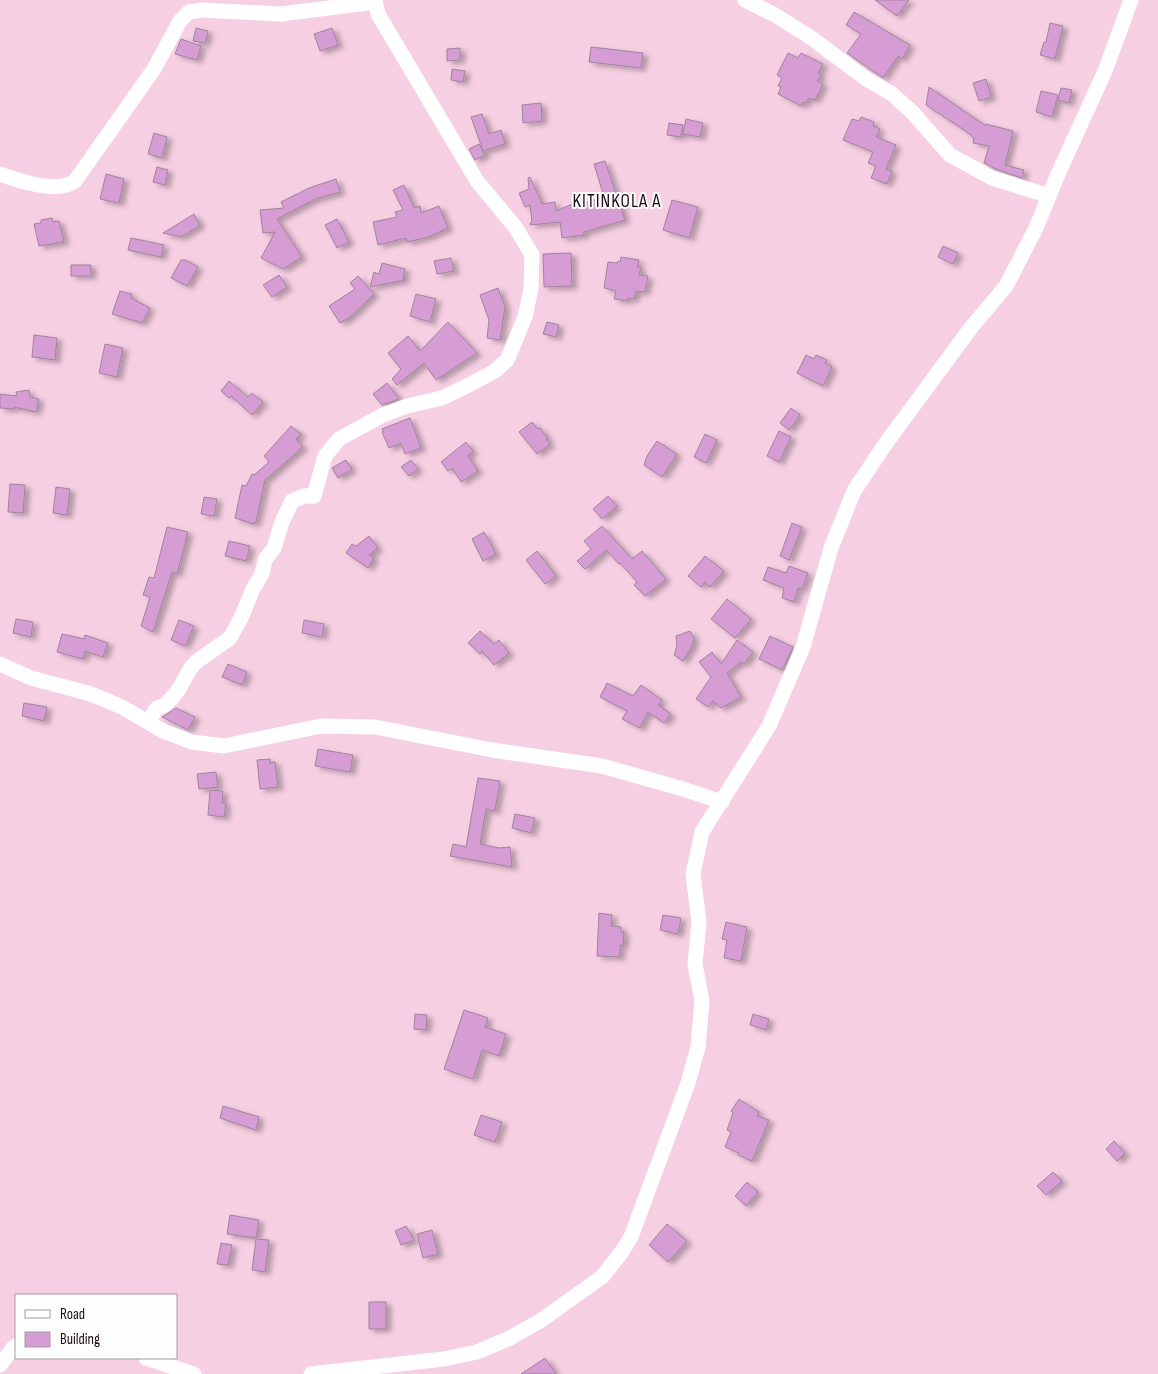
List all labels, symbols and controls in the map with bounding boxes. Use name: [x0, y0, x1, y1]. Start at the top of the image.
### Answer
district label: KITINKOLA A: [573, 190, 661, 213]
legend: [15, 1294, 178, 1359]
text: Road: [60, 1305, 85, 1324]
text: Building: [60, 1330, 100, 1349]

